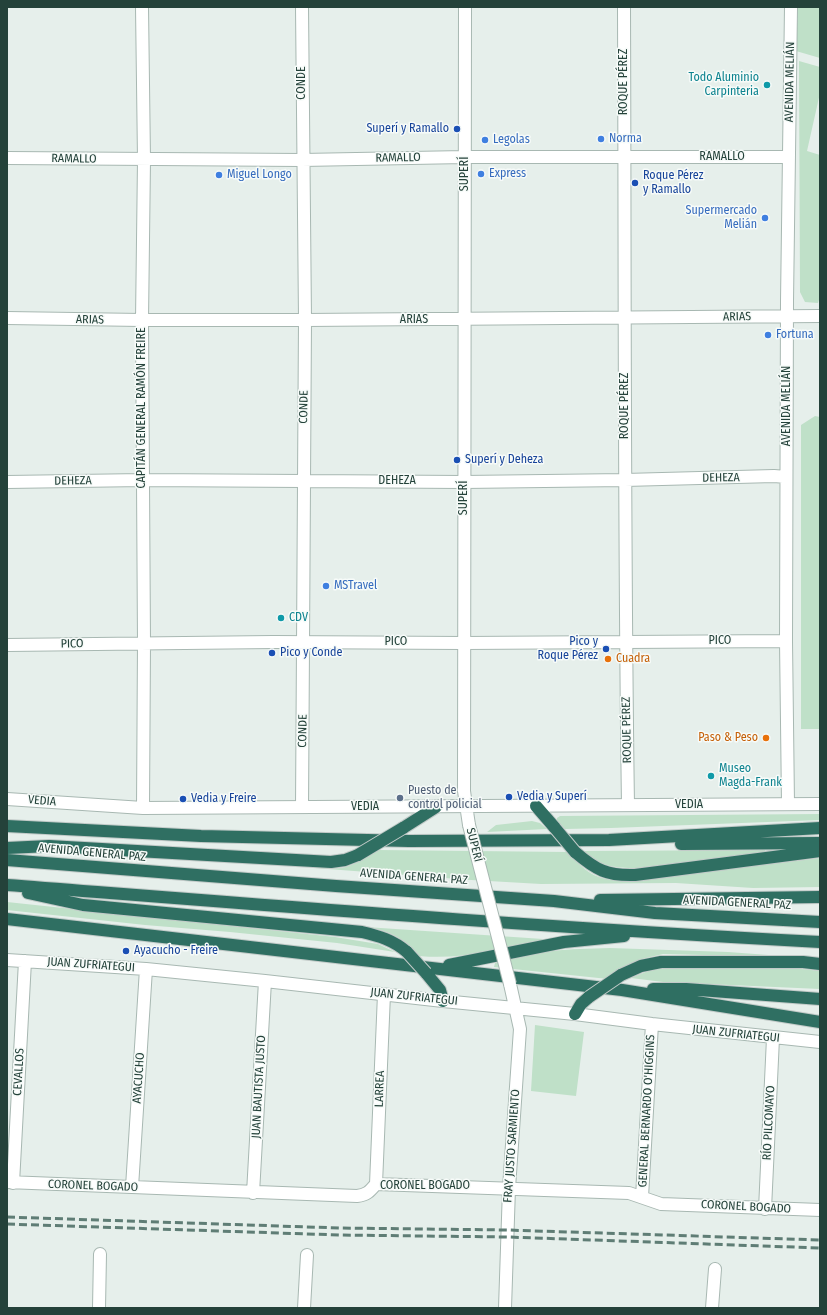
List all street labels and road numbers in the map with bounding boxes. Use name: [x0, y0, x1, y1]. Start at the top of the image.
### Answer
street label: AVENIDA MELIÁN: [782, 42, 798, 122]
street label: ROQUE PÉREZ: [617, 49, 631, 115]
street label: CONDE: [295, 66, 309, 100]
street label: RAMALLO: [375, 150, 421, 166]
street label: RAMALLO: [699, 150, 745, 164]
street label: RAMALLO: [51, 151, 97, 167]
street label: SUPERÍ: [458, 157, 472, 191]
street label: ARIAS: [723, 310, 751, 324]
street label: ARIAS: [76, 313, 104, 327]
street label: ARIAS: [400, 313, 428, 327]
street label: CAPITÁN GENERAL RAMÓN FREIRE: [135, 327, 149, 489]
street label: AVENIDA MELIÁN: [780, 366, 794, 446]
street label: ROQUE PÉREZ: [618, 373, 632, 439]
street label: CONDE: [297, 390, 311, 424]
street label: DEHEZA: [702, 470, 740, 486]
street label: DEHEZA: [54, 473, 92, 489]
street label: DEHEZA: [378, 474, 416, 488]
street label: SUPERÍ: [457, 481, 471, 515]
street label: PICO: [709, 634, 731, 648]
street label: PICO: [385, 635, 407, 649]
street label: PICO: [60, 637, 84, 651]
street label: ROQUE PÉREZ: [619, 697, 635, 763]
street label: CONDE: [296, 714, 310, 748]
street label: VEDIA: [27, 793, 57, 809]
street label: VEDIA: [675, 798, 703, 812]
street label: VEDIA: [351, 800, 379, 814]
street label: SUPERÍ: [463, 826, 485, 864]
street label: AVENIDA GENERAL PAZ: [37, 841, 147, 865]
street label: AVENIDA GENERAL PAZ: [360, 866, 468, 888]
street label: AVENIDA GENERAL PAZ: [683, 893, 791, 913]
street label: JUAN ZUFRIATEGUI: [47, 955, 135, 975]
street label: JUAN ZUFRIATEGUI: [369, 985, 459, 1009]
street label: JUAN ZUFRIATEGUI: [691, 1022, 781, 1046]
street label: GENERAL BERNARDO O'HIGGINS: [636, 1034, 658, 1188]
street label: JUAN BAUTISTA JUSTO: [249, 1035, 269, 1139]
street label: CEVALLOS: [11, 1048, 27, 1096]
street label: AYACUCHO: [130, 1052, 148, 1104]
street label: LARREA: [372, 1070, 388, 1108]
street label: RÍO PILCOMAYO: [760, 1085, 778, 1161]
street label: FRAY JUSTO SARMIENTO: [501, 1089, 523, 1203]
street label: CORONEL BOGADO: [48, 1177, 138, 1195]
street label: CORONEL BOGADO: [380, 1179, 470, 1193]
street label: CORONEL BOGADO: [701, 1197, 791, 1217]

